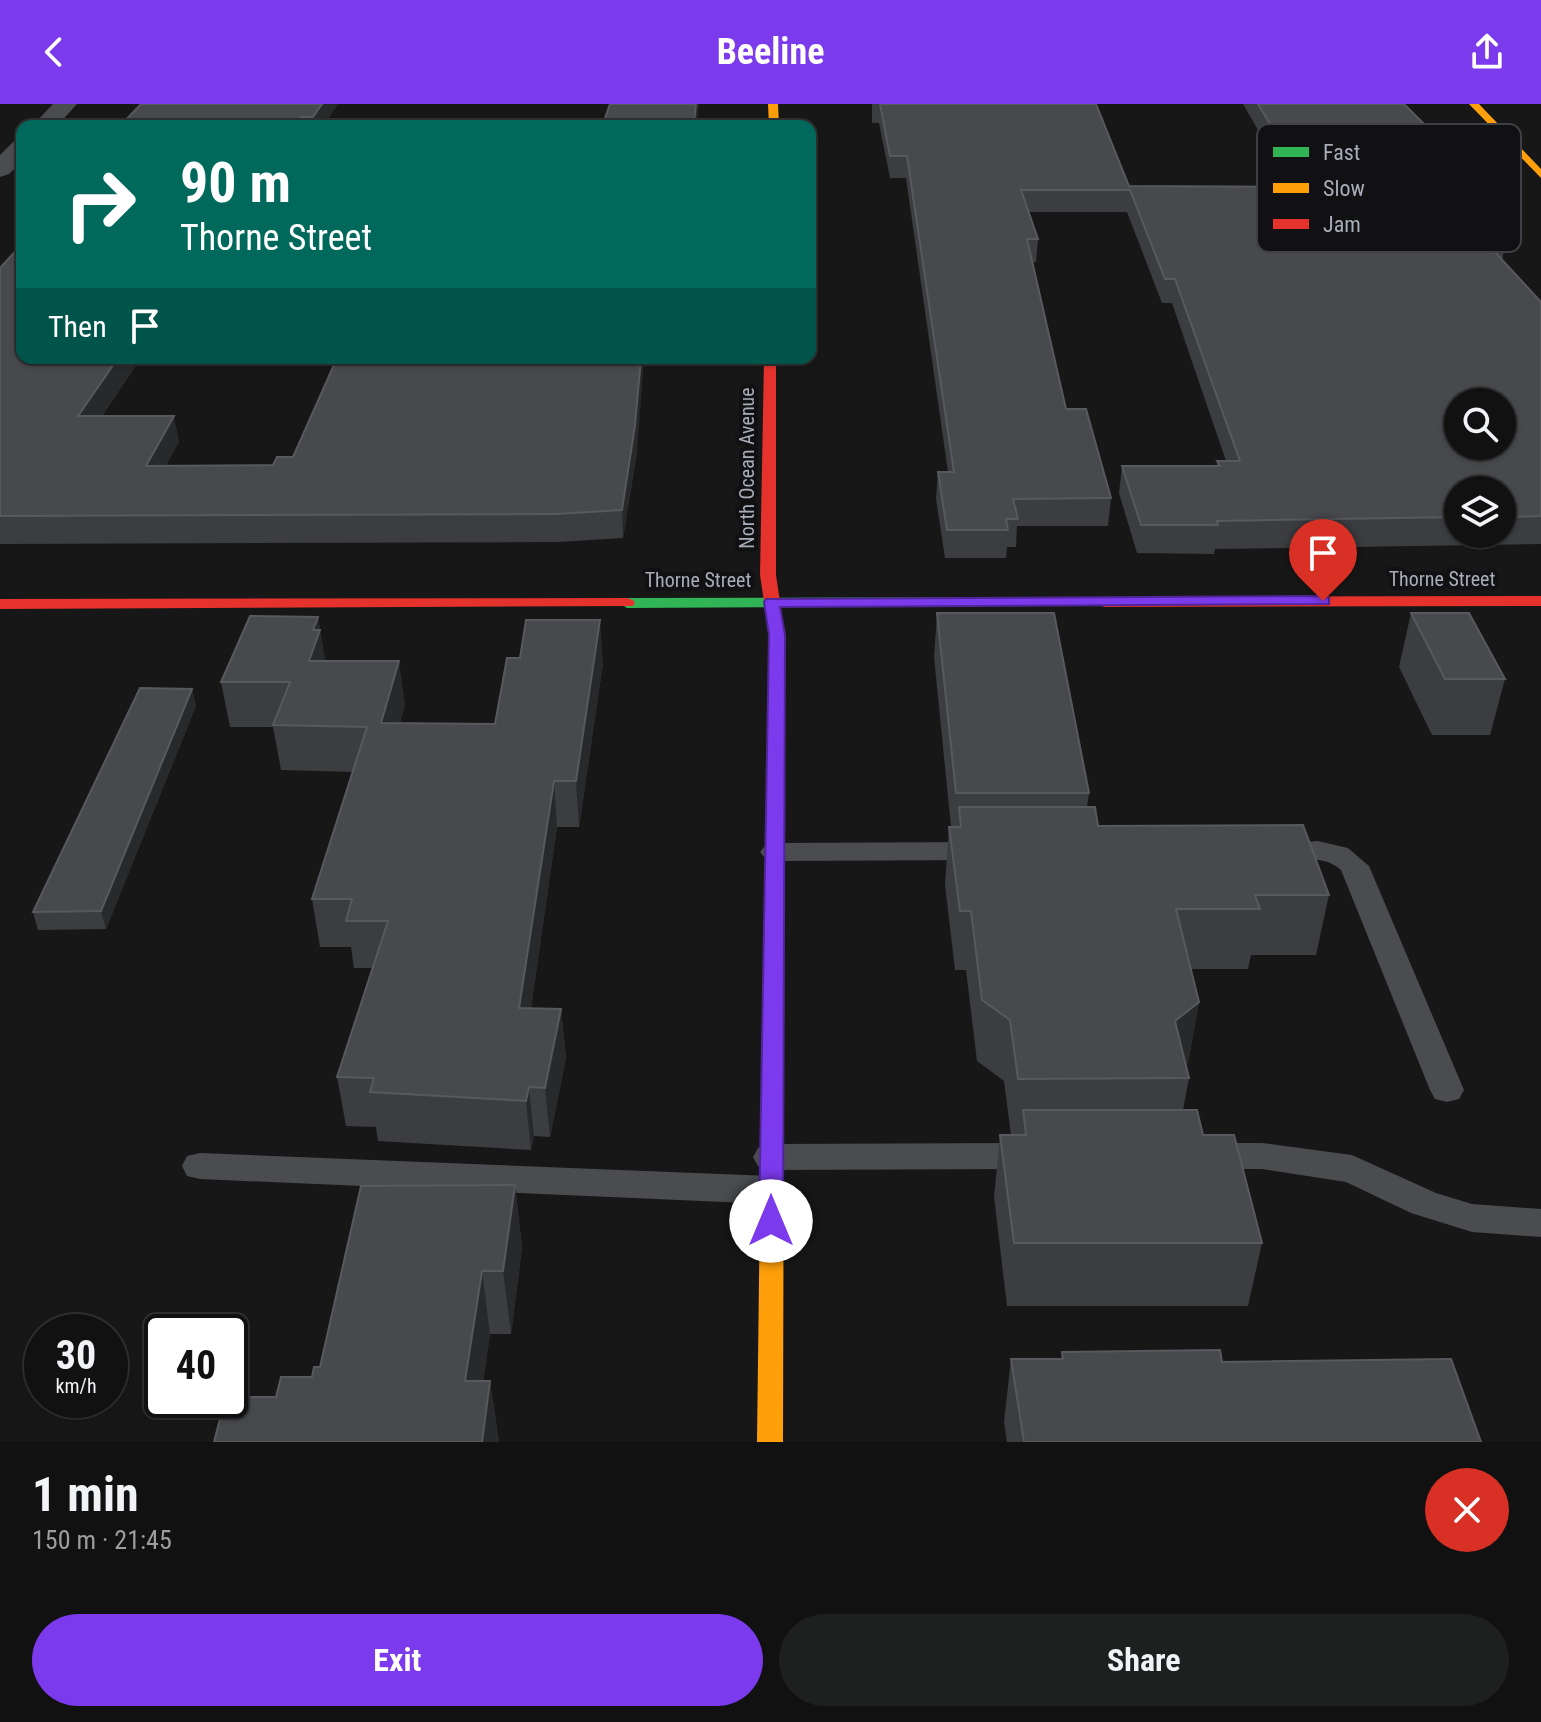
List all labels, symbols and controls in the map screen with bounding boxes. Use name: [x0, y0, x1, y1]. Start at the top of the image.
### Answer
icon: back: [32, 30, 76, 74]
icon: share: [1465, 30, 1509, 74]
text: Beeline: [717, 31, 824, 73]
legend: [1257, 124, 1521, 252]
text: Fast: [1323, 140, 1360, 165]
text: 90 m: [180, 150, 291, 216]
icon: right: [48, 152, 152, 256]
text: Slow: [1323, 176, 1365, 201]
text: Jam: [1323, 212, 1361, 237]
text: Thorne Street: [180, 217, 372, 259]
icon: arrive: [123, 304, 167, 348]
text: Then: [48, 309, 107, 344]
street label: North Ocean Avenue: [735, 387, 759, 549]
map controls: [1444, 388, 1516, 548]
button: search: [1444, 388, 1516, 460]
button: layers: [1444, 476, 1516, 548]
pin: [1289, 519, 1357, 601]
icon: arrive: [1301, 531, 1345, 575]
street label: Thorne Street: [1389, 567, 1495, 591]
street label: Thorne Street: [645, 568, 751, 592]
position arrow: [729, 1179, 813, 1263]
speed limit sign: 40: [144, 1314, 248, 1418]
text: 30: [56, 1332, 96, 1379]
text: km/h: [55, 1374, 97, 1398]
text: 1 min: [32, 1466, 139, 1523]
button: close: [1425, 1468, 1509, 1552]
text: 150 m · 21:45: [32, 1525, 172, 1555]
button: Exit: [32, 1614, 763, 1706]
button: Share: [779, 1614, 1509, 1706]

